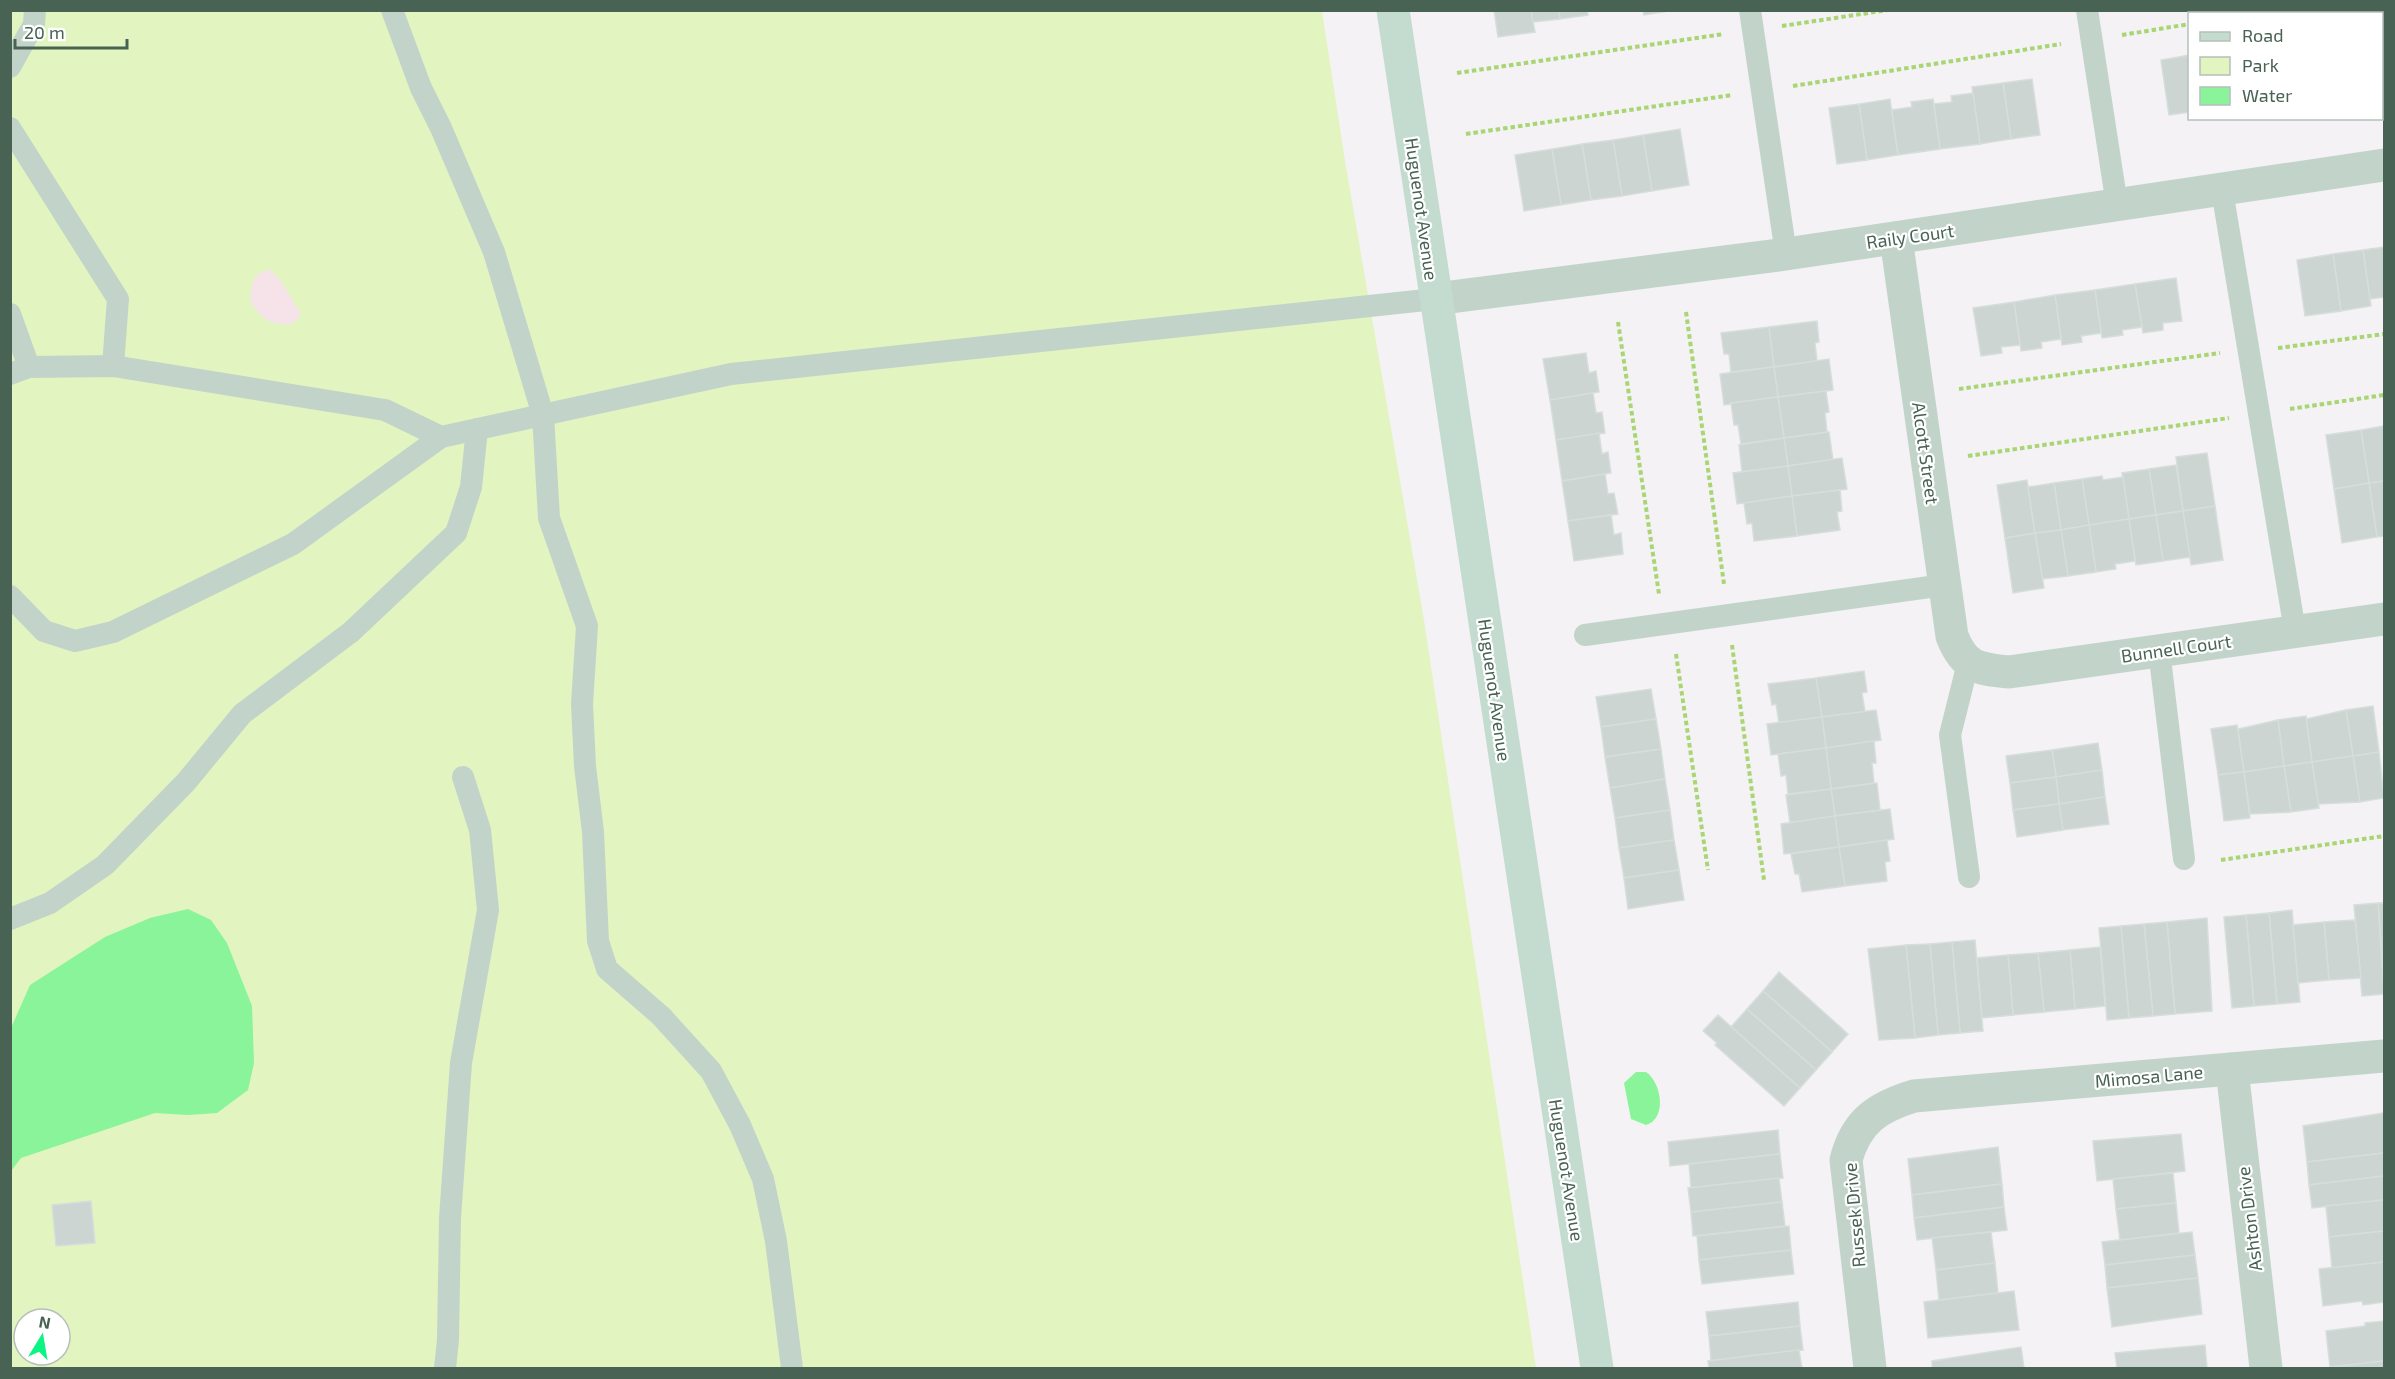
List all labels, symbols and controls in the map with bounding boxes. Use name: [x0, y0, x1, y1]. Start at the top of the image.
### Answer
scale bar: [15, 12, 128, 50]
legend: [2188, 12, 2383, 120]
text: 20 m: [24, 21, 65, 43]
text: Road: [2242, 24, 2283, 46]
text: Park: [2242, 54, 2279, 76]
text: Water: [2242, 84, 2292, 106]
street label: Huguenot Avenue: [1401, 136, 1443, 282]
street label: Raily Court: [1865, 219, 1955, 253]
street label: Alcott Street: [1908, 400, 1944, 506]
street label: Huguenot Avenue: [1474, 617, 1516, 763]
street label: Bunnell Court: [2119, 629, 2233, 667]
street label: Mimosa Lane: [2094, 1060, 2204, 1092]
street label: Huguenot Avenue: [1545, 1097, 1589, 1243]
street label: Russek Drive: [1838, 1162, 1870, 1268]
street label: Ashton Drive: [2232, 1166, 2266, 1272]
north arrow: [12, 1307, 72, 1367]
text: N: [37, 1311, 52, 1332]

